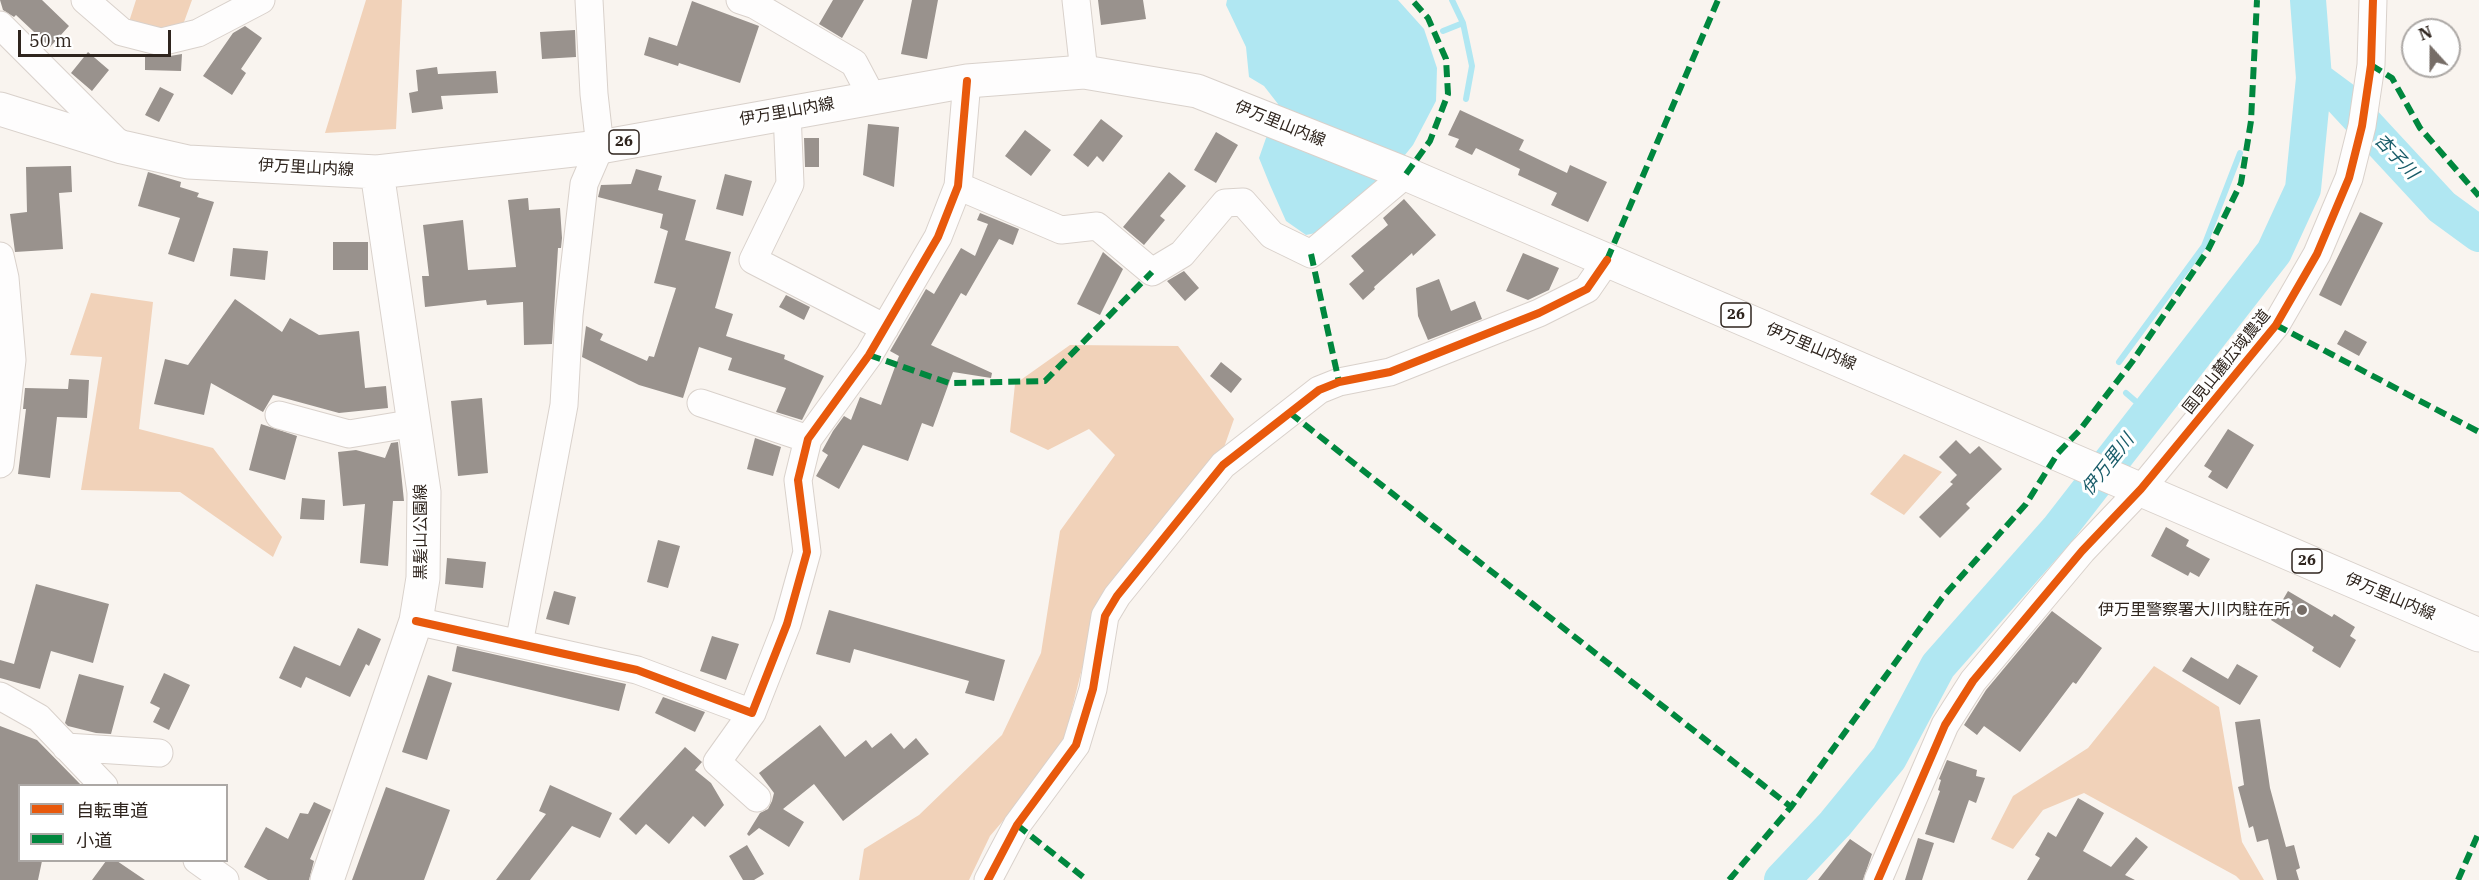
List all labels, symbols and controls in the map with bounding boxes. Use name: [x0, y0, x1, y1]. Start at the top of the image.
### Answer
scale bar: [21, 18, 174, 56]
north arrow: [2401, 18, 2461, 78]
text: N: [2416, 21, 2435, 45]
text: 50 m: [29, 29, 72, 52]
street label: 伊万里山内線: [738, 94, 836, 130]
street label: 伊万里山内線: [1232, 97, 1328, 151]
road number: 26: [609, 130, 639, 154]
water label: 杏子川: [2370, 130, 2422, 184]
street label: 伊万里山内線: [258, 156, 354, 180]
road number: 26: [1721, 303, 1751, 327]
street label: 国見山麓広域農道: [2179, 306, 2275, 418]
street label: 伊万里山内線: [1763, 319, 1859, 375]
water label: 伊万里川: [2077, 430, 2139, 500]
street label: 黒髪山公園線: [411, 484, 431, 580]
road number: 26: [2292, 549, 2322, 573]
street label: 伊万里山内線: [2342, 569, 2438, 625]
place label: 伊万里警察署大川内駐在所: [2098, 600, 2290, 620]
marker: 伊万里警察署大川内駐在所: [2295, 603, 2309, 617]
legend: [18, 784, 228, 862]
text: 自転車道: [76, 799, 148, 822]
text: 小道: [76, 829, 112, 852]

